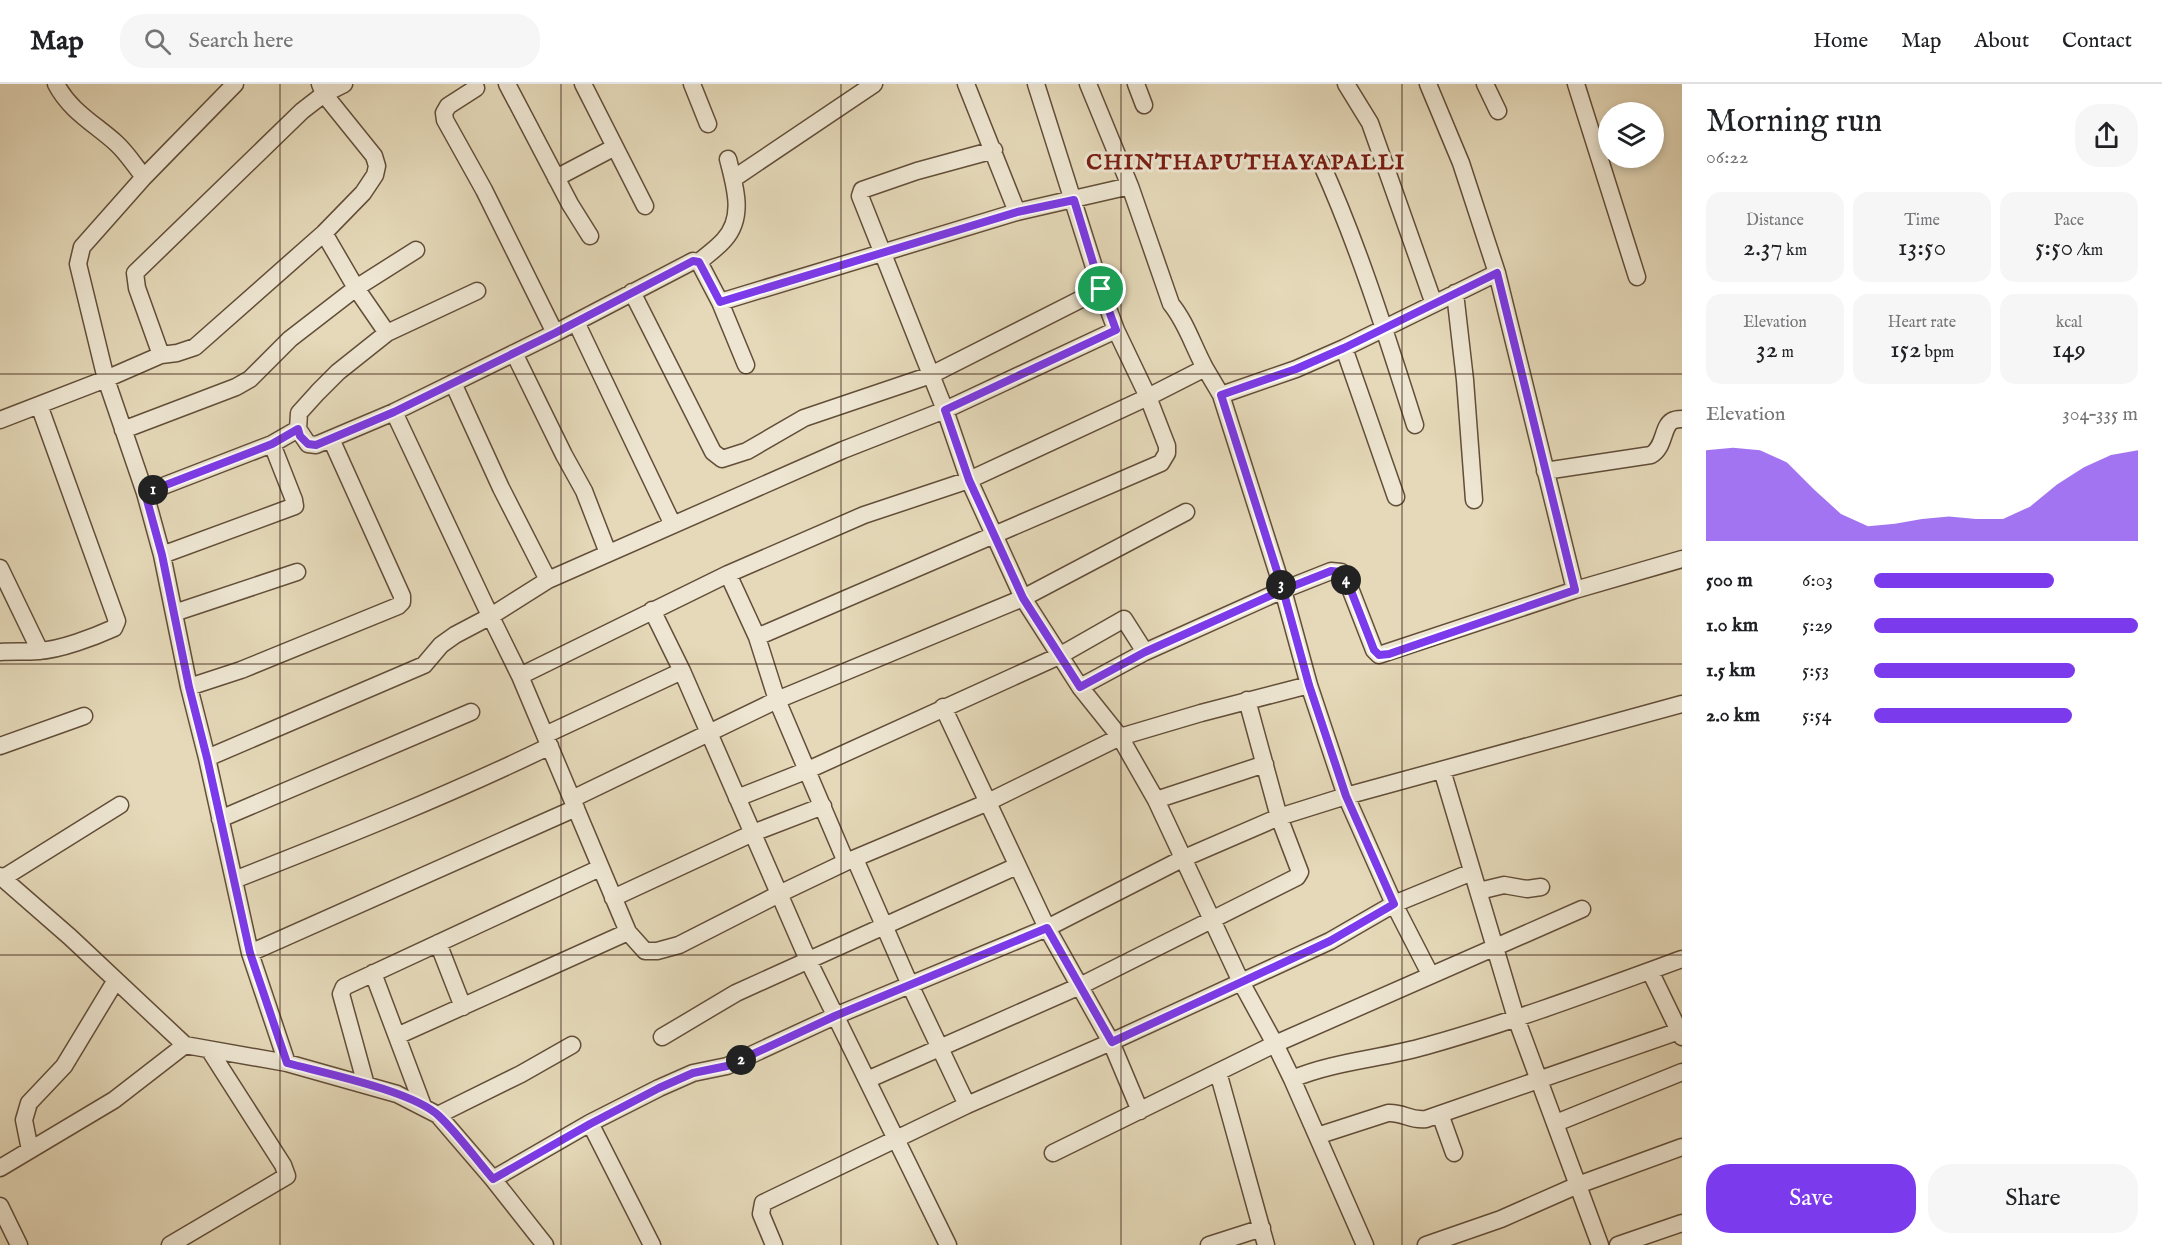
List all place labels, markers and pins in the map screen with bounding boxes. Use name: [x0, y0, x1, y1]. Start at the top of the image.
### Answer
pin: [1075, 263, 1126, 314]
pin: 1: [138, 475, 168, 505]
pin: 4: [1331, 565, 1361, 595]
pin: 3: [1266, 570, 1296, 600]
pin: 2: [726, 1045, 756, 1075]

